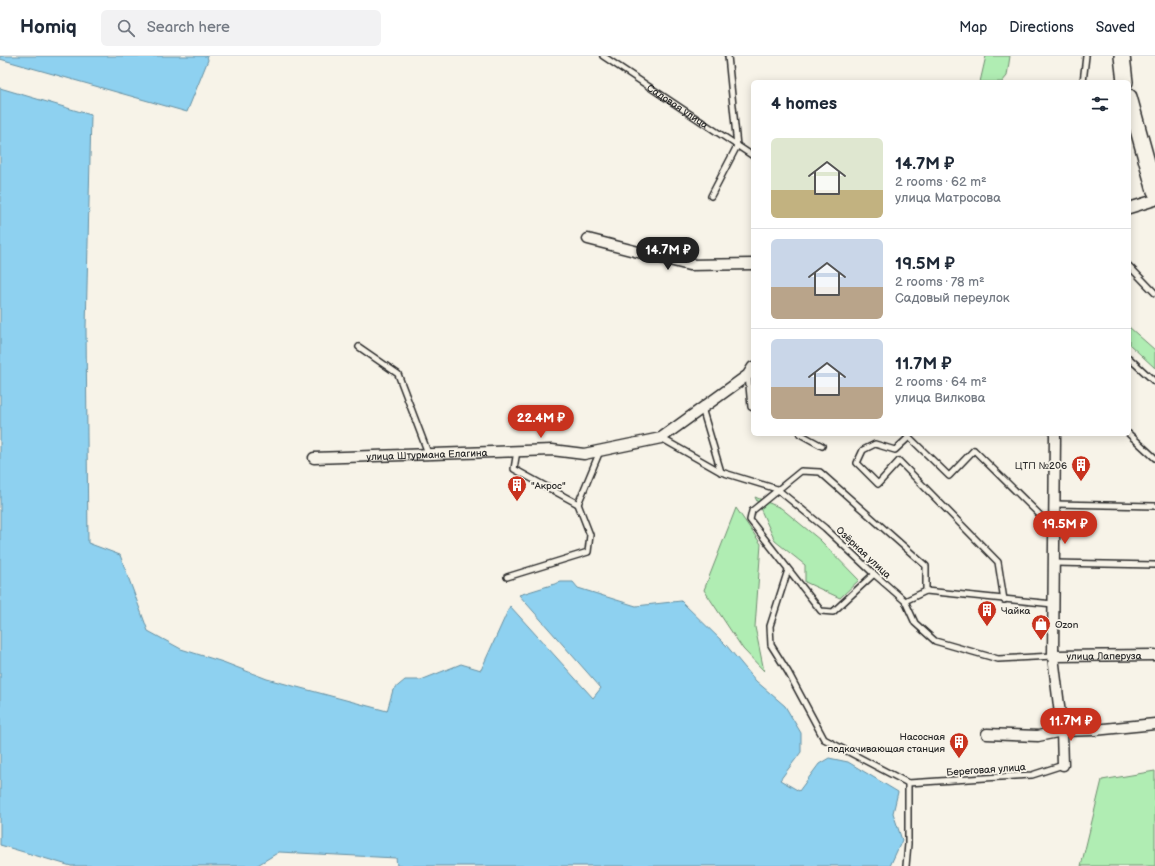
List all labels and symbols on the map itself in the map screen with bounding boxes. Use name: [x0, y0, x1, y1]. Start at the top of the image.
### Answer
street label: Садовая улица: [644, 82, 710, 132]
pin: 14.7M ₽: [631, 237, 705, 271]
pin: 22.4M ₽: [504, 405, 578, 439]
street label: улица Штурмана Елагина: [366, 447, 488, 463]
building icon: ЦТП №206: [1070, 454, 1092, 482]
place label: ЦТП №206: [1015, 460, 1067, 472]
building icon: "Акрос": [506, 474, 528, 502]
place label: "Акрос": [531, 480, 566, 492]
pin: 19.5M ₽: [1028, 511, 1102, 545]
street label: Озёрная улица: [833, 524, 893, 581]
building icon: Чайка: [976, 599, 998, 627]
place label: Чайка: [1001, 605, 1030, 617]
shop icon: Ozon: [1030, 613, 1052, 641]
place label: Ozon: [1055, 619, 1079, 631]
street label: улица Лаперуза: [1066, 650, 1142, 663]
pin: 11.7M ₽: [1034, 708, 1108, 742]
place label: Насосная подкачивающая станция: [827, 731, 945, 755]
building icon: Насосная подкачивающая станция: [948, 731, 970, 759]
street label: Береговая улица: [946, 761, 1026, 779]

